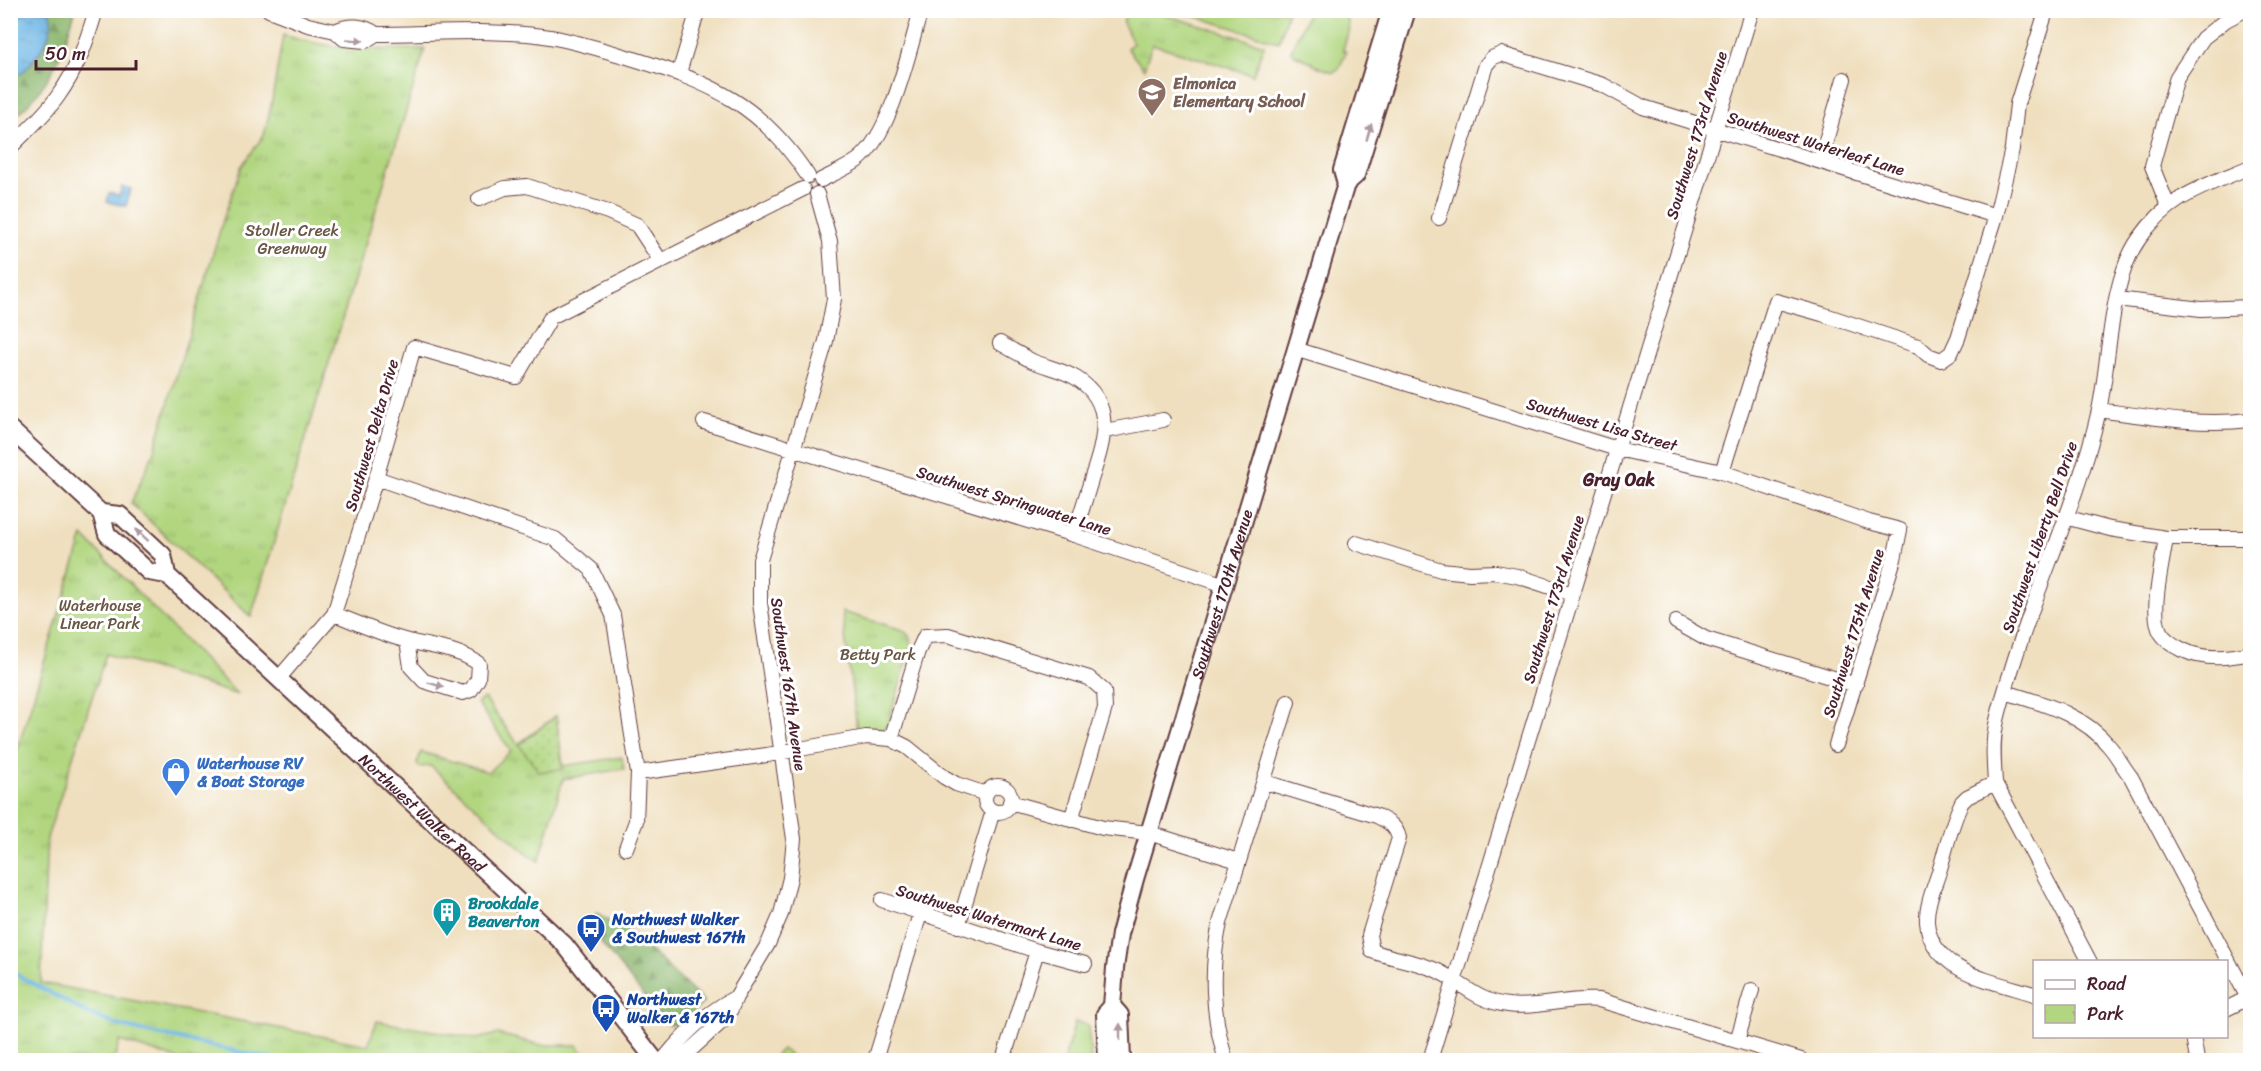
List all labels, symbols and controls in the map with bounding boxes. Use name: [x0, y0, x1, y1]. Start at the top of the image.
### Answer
scale bar: [36, 33, 136, 71]
one-way arrow: [345, 35, 364, 45]
text: 50 m: [45, 38, 86, 70]
street label: Southwest 173rd Avenue: [1657, 47, 1736, 223]
place label: Elmonica Elementary School: [1173, 69, 1306, 116]
school or university icon: Elmonica Elementary School: [1136, 76, 1168, 118]
street label: Southwest Waterleaf Lane: [1724, 103, 1908, 184]
one-way arrow: [1365, 123, 1375, 141]
park label: Stoller Creek Greenway: [245, 216, 339, 263]
street label: Southwest Delta Drive: [336, 356, 407, 515]
street label: Southwest Lisa Street: [1523, 389, 1681, 460]
street label: Southwest Liberty Bell Drive: [1993, 437, 2086, 637]
street label: Southwest Springwater Lane: [913, 457, 1115, 544]
district label: Gray Oak: [1582, 464, 1655, 496]
street label: Southwest 170th Avenue: [1183, 506, 1261, 682]
street label: Southwest 173rd Avenue: [1514, 511, 1593, 687]
one-way arrow: [135, 529, 149, 543]
street label: Southwest 175th Avenue: [1814, 545, 1893, 721]
park label: Waterhouse Linear Park: [59, 591, 141, 638]
street label: Southwest 167th Avenue: [762, 596, 815, 773]
park label: Betty Park: [840, 640, 916, 669]
one-way arrow: [427, 681, 445, 690]
street label: Northwest Walker Road: [352, 746, 494, 881]
place label: Waterhouse RV & Boat Storage: [197, 749, 305, 796]
shop icon: Waterhouse RV & Boat Storage: [160, 756, 192, 798]
street label: Southwest Watermark Lane: [892, 875, 1085, 960]
place label: Brookdale Beaverton: [468, 889, 540, 936]
building icon: Brookdale Beaverton: [431, 896, 463, 938]
place label: Northwest Walker & Southwest 167th: [611, 905, 746, 952]
bus stop icon: Northwest Walker & Southwest 167th: [575, 912, 607, 954]
legend: [2033, 960, 2228, 1038]
text: Road: [2087, 968, 2127, 1000]
place label: Northwest Walker & 167th: [626, 985, 735, 1032]
bus stop icon: Northwest Walker & 167th: [590, 992, 622, 1034]
text: Park: [2087, 998, 2124, 1030]
one-way arrow: [1116, 1022, 1125, 1041]

